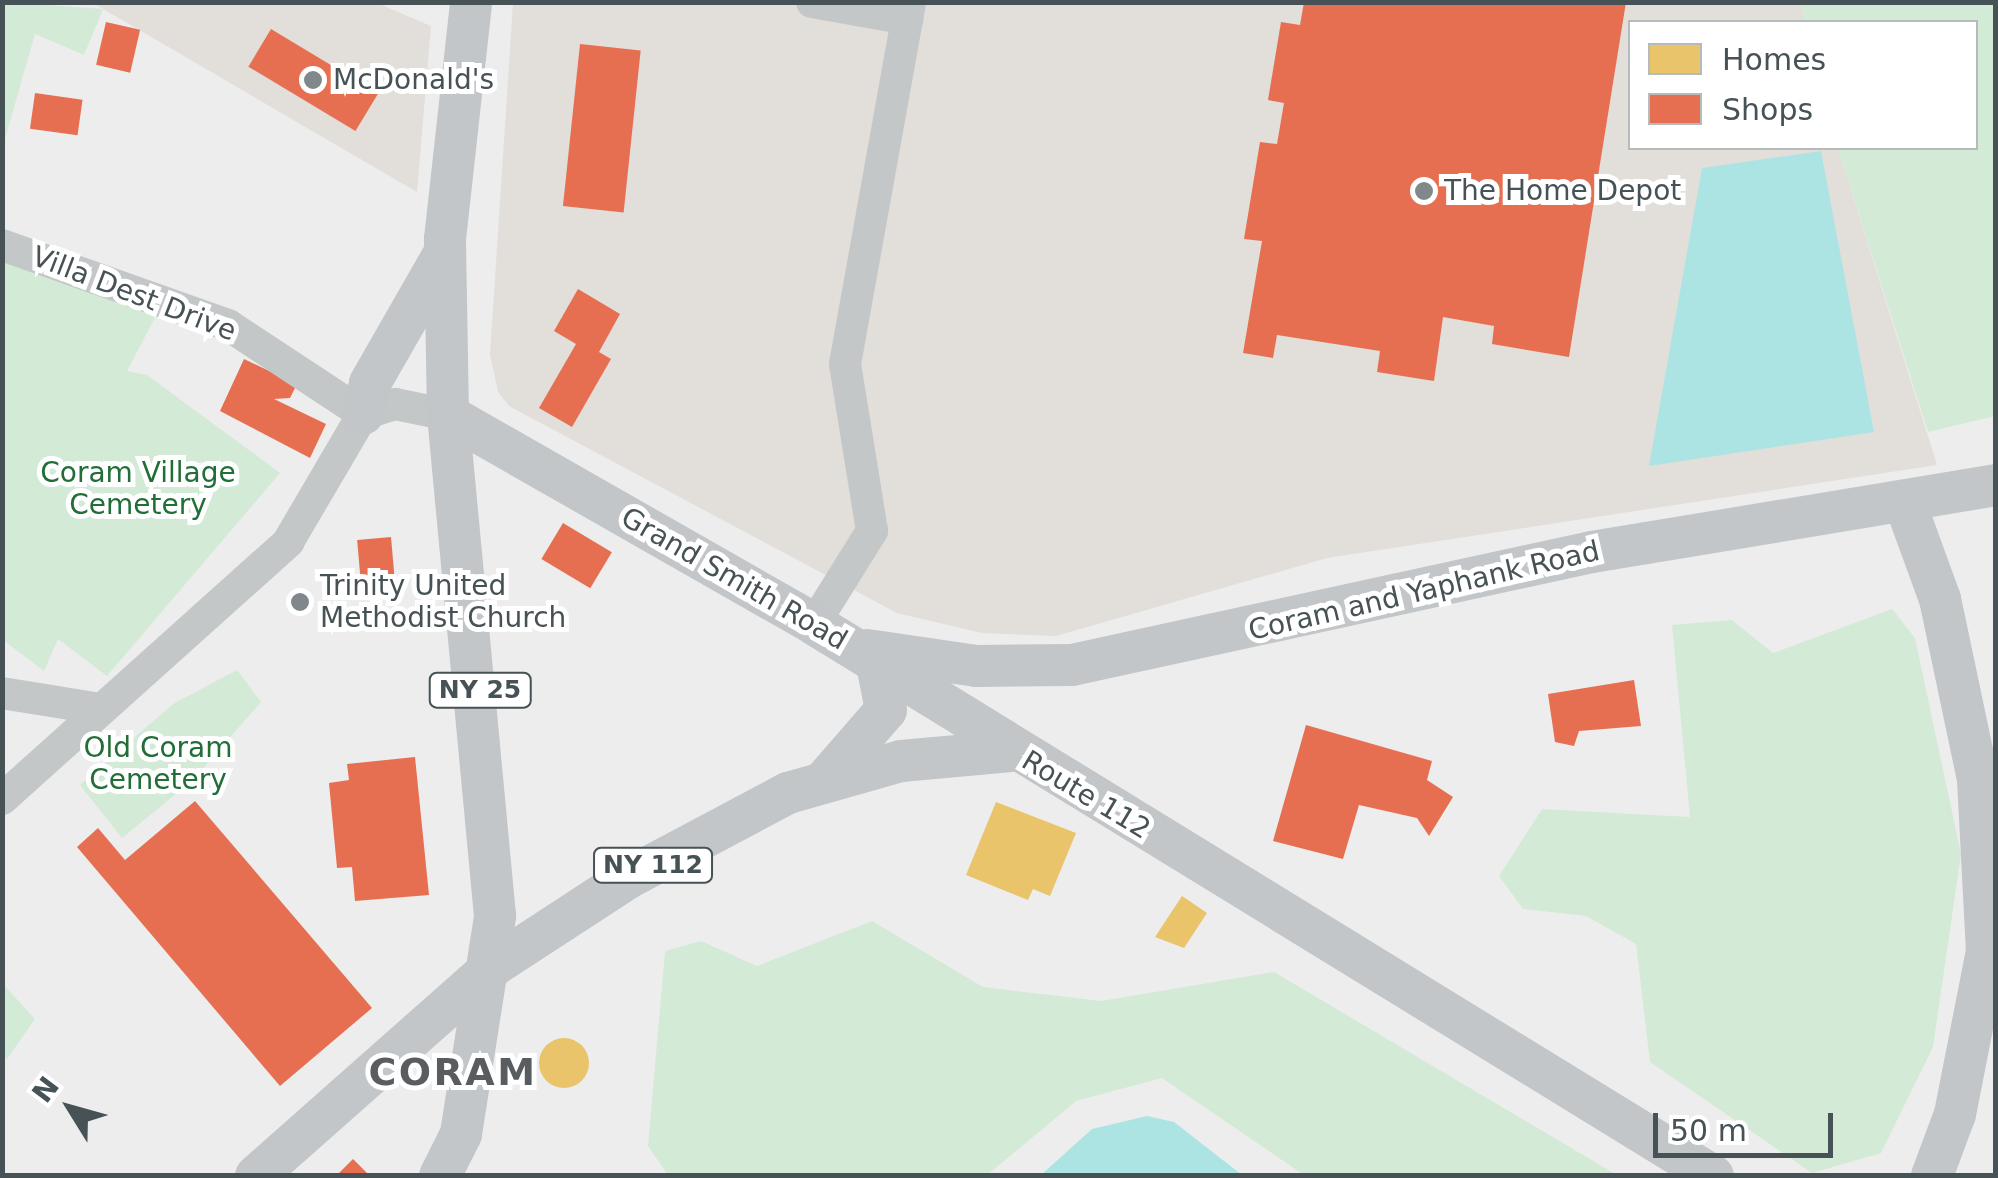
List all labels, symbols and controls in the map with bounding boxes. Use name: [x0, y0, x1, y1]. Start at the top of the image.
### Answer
legend: [1628, 20, 1978, 150]
text: Homes: [1722, 42, 1826, 77]
place label: McDonald's: [333, 63, 494, 97]
marker: McDonald's: [302, 69, 324, 91]
text: Shops: [1722, 92, 1813, 127]
place label: The Home Depot: [1444, 174, 1681, 208]
marker: The Home Depot: [1413, 180, 1435, 202]
street label: Villa Dest Drive: [27, 240, 241, 348]
park label: Coram Village Cemetery: [40, 456, 236, 522]
street label: Grand Smith Road: [615, 501, 853, 657]
street label: Coram and Yaphank Road: [1245, 534, 1603, 648]
place label: Trinity United Methodist Church: [320, 569, 566, 635]
marker: Trinity United Methodist Church: [289, 591, 311, 613]
road number: NY 25: [428, 670, 532, 710]
park label: Old Coram Cemetery: [83, 731, 233, 797]
street label: Route 112: [1016, 744, 1156, 846]
road number: NY 112: [593, 845, 713, 885]
district label: CORAM: [368, 1050, 538, 1096]
north arrow: [20, 1058, 120, 1158]
text: N: [25, 1070, 66, 1109]
scale bar: [1658, 1093, 1838, 1155]
text: 50 m: [1670, 1113, 1747, 1148]

